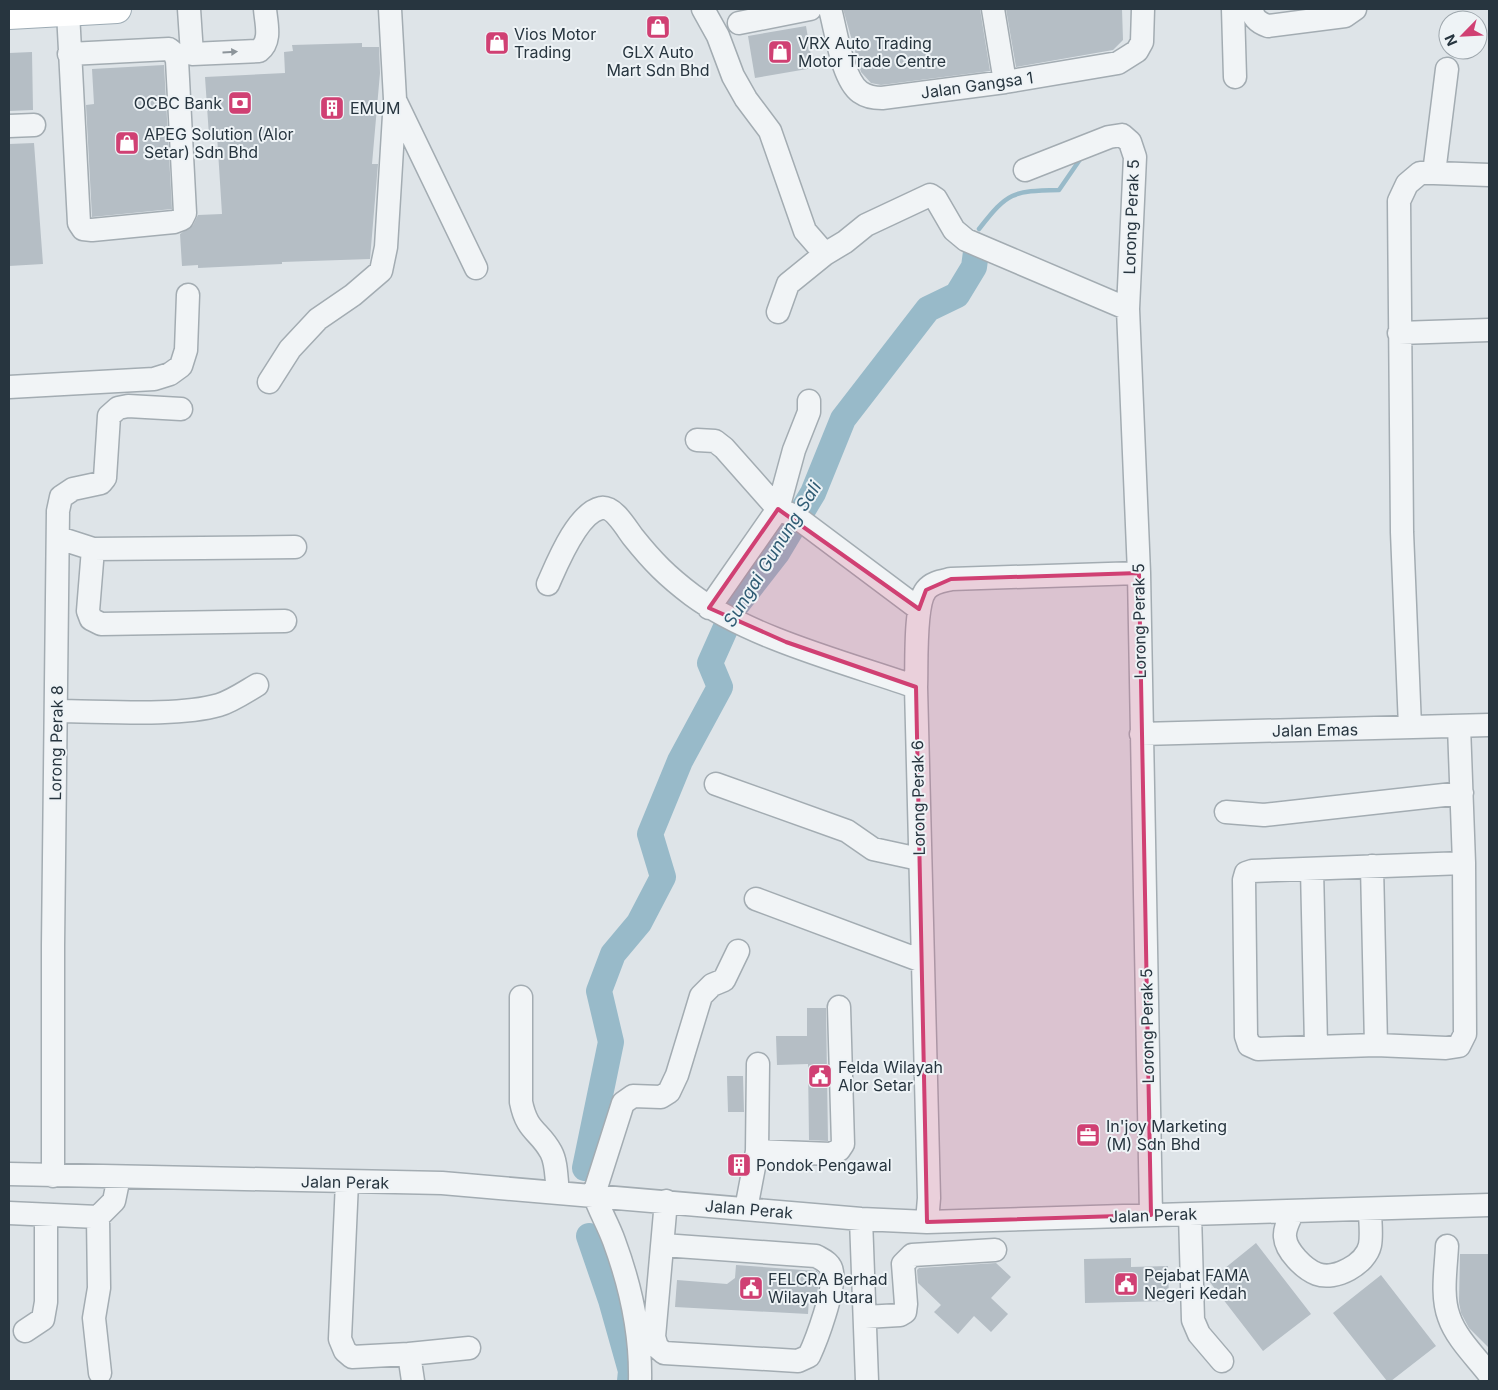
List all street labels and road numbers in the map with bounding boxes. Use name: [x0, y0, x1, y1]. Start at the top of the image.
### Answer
street label: Jalan Gangsa 1: [919, 67, 1035, 103]
street label: Lorong Perak 5: [1119, 159, 1143, 275]
street label: Lorong Perak 5: [1128, 563, 1150, 679]
street label: Lorong Perak 8: [45, 685, 67, 801]
street label: Jalan Emas: [1272, 719, 1358, 741]
street label: Lorong Perak 6: [907, 740, 929, 856]
street label: Lorong Perak 5: [1136, 968, 1158, 1084]
street label: Jalan Perak: [301, 1171, 389, 1193]
street label: Jalan Perak: [704, 1195, 794, 1223]
street label: Jalan Perak: [1109, 1203, 1198, 1227]

